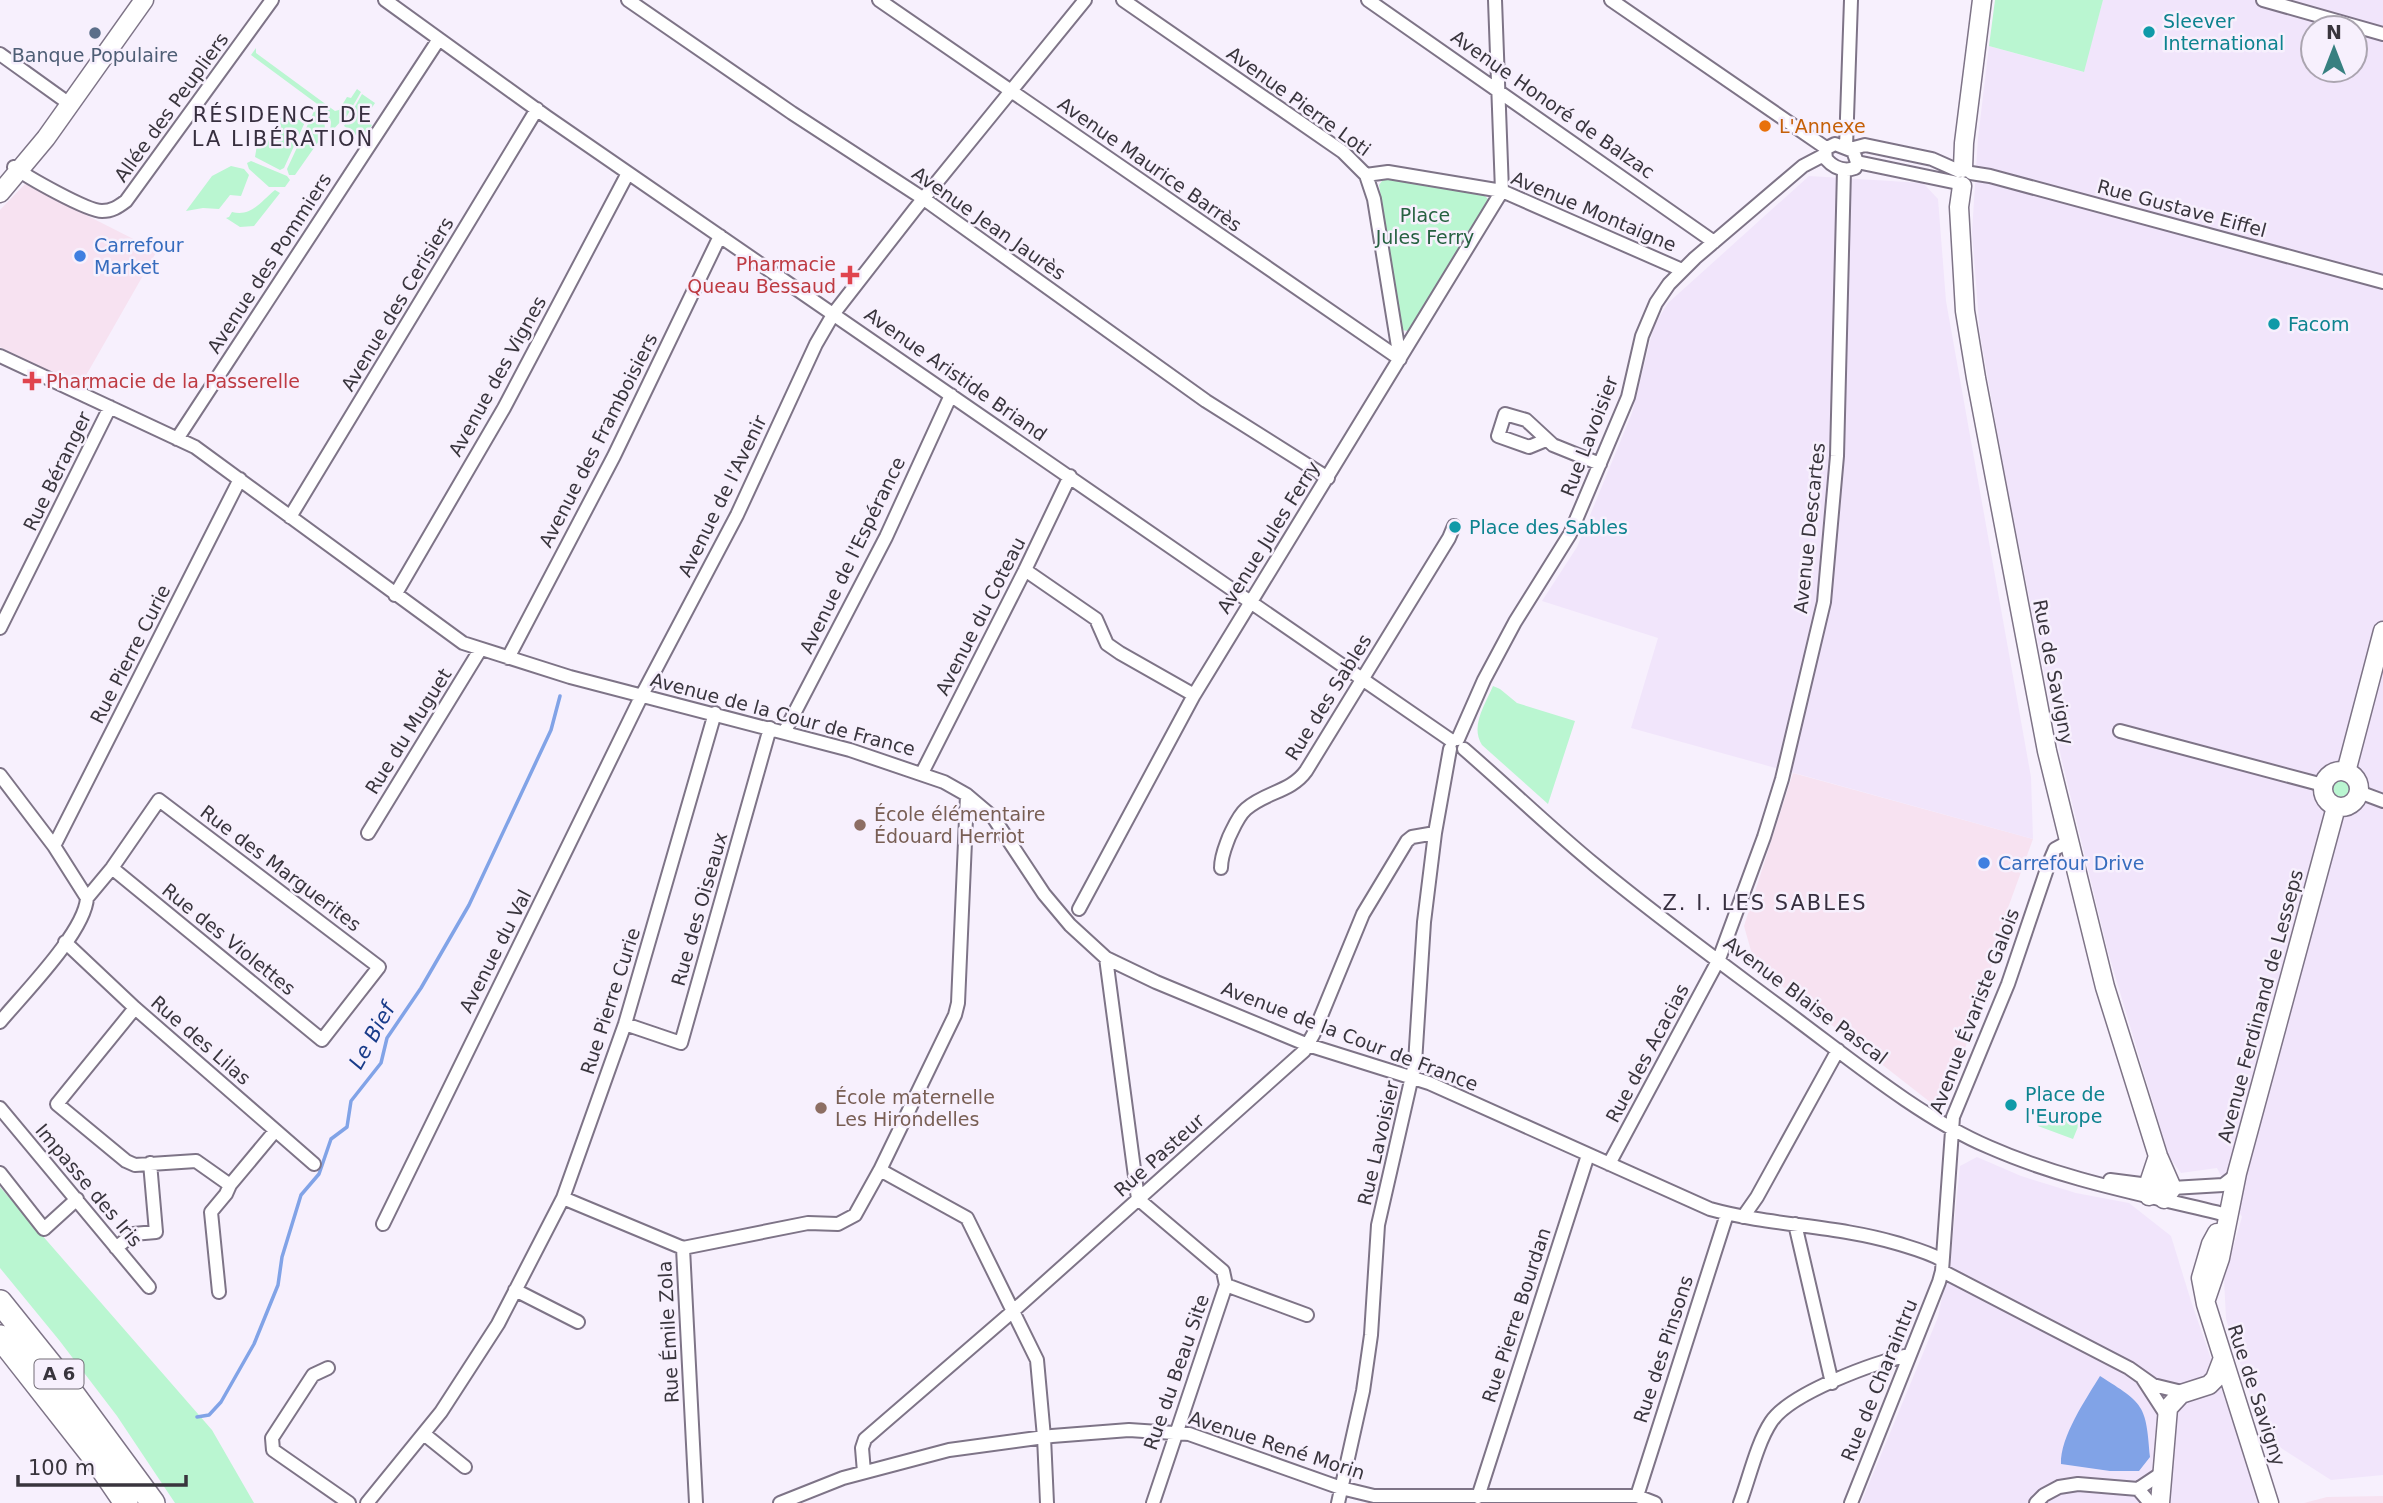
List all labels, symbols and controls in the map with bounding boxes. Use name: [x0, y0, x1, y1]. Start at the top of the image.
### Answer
place label: Sleever International: [2163, 10, 2284, 54]
north arrow: [2299, 14, 2369, 84]
text: N: [2326, 21, 2342, 43]
marker: Sleever International: [2141, 24, 2157, 40]
marker: Banque Populaire: [87, 25, 103, 41]
street label: Avenue Honoré de Balzac: [1447, 25, 1659, 183]
street label: Allée des Peupliers: [109, 28, 233, 186]
street label: Avenue Pierre Loti: [1223, 42, 1375, 160]
place label: Banque Populaire: [12, 44, 178, 66]
street label: Avenue Maurice Barrès: [1054, 92, 1246, 236]
district label: RÉSIDENCE DE LA LIBÉRATION: [192, 102, 374, 151]
place label: L'Annexe: [1779, 115, 1866, 137]
marker: L'Annexe: [1757, 118, 1773, 134]
street label: Avenue Jean Jaurès: [908, 162, 1070, 284]
street label: Avenue Montaigne: [1508, 166, 1680, 256]
street label: Avenue des Pommiers: [202, 169, 336, 357]
street label: Rue Gustave Eiffel: [2095, 175, 2269, 241]
park label: Place Jules Ferry: [1375, 204, 1474, 248]
street label: Avenue des Cerisiers: [336, 213, 458, 395]
place label: Carrefour Market: [94, 234, 184, 278]
marker: Carrefour Market: [72, 248, 88, 264]
place label: Pharmacie Queau Bessaud: [687, 253, 836, 297]
marker: Pharmacie Queau Bessaud: [842, 267, 858, 283]
street label: Avenue des Vignes: [444, 292, 550, 460]
street label: Avenue Aristide Briand: [861, 303, 1051, 445]
place label: Facom: [2288, 313, 2349, 335]
marker: Facom: [2266, 316, 2282, 332]
street label: Avenue des Framboisiers: [534, 329, 662, 551]
place label: Pharmacie de la Passerelle: [46, 370, 300, 392]
marker: Pharmacie de la Passerelle: [24, 373, 40, 389]
street label: Rue Lavoisier: [1556, 373, 1622, 499]
street label: Rue Béranger: [19, 408, 95, 534]
street label: Avenue de l'Avenir: [673, 412, 771, 580]
street label: Avenue Descartes: [1789, 441, 1829, 615]
street label: Avenue de l'Espérance: [795, 453, 909, 657]
street label: Avenue Jules Ferry: [1212, 457, 1324, 617]
place label: Place des Sables: [1469, 516, 1628, 538]
marker: Place des Sables: [1447, 519, 1463, 535]
street label: Avenue du Coteau: [931, 533, 1029, 699]
street label: Rue Pierre Curie: [86, 581, 174, 727]
street label: Rue de Savigny: [2029, 598, 2079, 746]
street label: Rue des Sables: [1280, 630, 1376, 764]
street label: Rue du Muguet: [361, 664, 455, 798]
street label: Avenue de la Cour de France: [648, 668, 918, 760]
street label: Rue des Marguerites: [196, 800, 366, 936]
place label: École élémentaire Édouard Herriot: [874, 803, 1045, 847]
marker: École élémentaire Édouard Herriot: [852, 817, 868, 833]
street label: Rue des Oiseaux: [667, 830, 731, 988]
place label: Carrefour Drive: [1998, 852, 2144, 874]
marker: Carrefour Drive: [1976, 855, 1992, 871]
street label: Avenue Ferdinand de Lesseps: [2213, 867, 2307, 1145]
street label: Rue des Violettes: [158, 879, 300, 999]
street label: Avenue du Val: [455, 886, 535, 1016]
district label: Z. I. LES SABLES: [1662, 891, 1868, 915]
street label: Avenue Évariste Galois: [1925, 905, 2023, 1117]
street label: Rue Pierre Curie: [576, 925, 644, 1077]
street label: Avenue Blaise Pascal: [1720, 931, 1892, 1069]
street label: Avenue de la Cour de France: [1219, 977, 1481, 1095]
street label: Rue des Acacias: [1601, 980, 1693, 1126]
street label: Rue des Lilas: [147, 991, 255, 1089]
water label: Le Bief: [344, 996, 402, 1073]
street label: Rue Lavoisier: [1353, 1078, 1403, 1207]
place label: Place de l'Europe: [2025, 1083, 2105, 1127]
place label: École maternelle Les Hirondelles: [835, 1086, 995, 1130]
marker: Place de l'Europe: [2003, 1097, 2019, 1113]
marker: École maternelle Les Hirondelles: [813, 1100, 829, 1116]
street label: Rue Pasteur: [1110, 1109, 1209, 1201]
street label: Impasse des Iris: [31, 1119, 147, 1251]
street label: Rue Pierre Bourdan: [1477, 1225, 1555, 1405]
street label: Rue Émile Zola: [653, 1260, 683, 1404]
street label: Rue des Pinsons: [1629, 1273, 1697, 1425]
street label: Rue du Beau Site: [1139, 1291, 1213, 1453]
street label: Rue de Charaintru: [1836, 1296, 1922, 1464]
street label: Rue de Savigny: [2224, 1321, 2290, 1469]
road number: A 6: [34, 1359, 84, 1388]
street label: Avenue René Morin: [1186, 1406, 1368, 1484]
scale bar: [18, 1444, 186, 1488]
text: 100 m: [28, 1456, 95, 1480]

